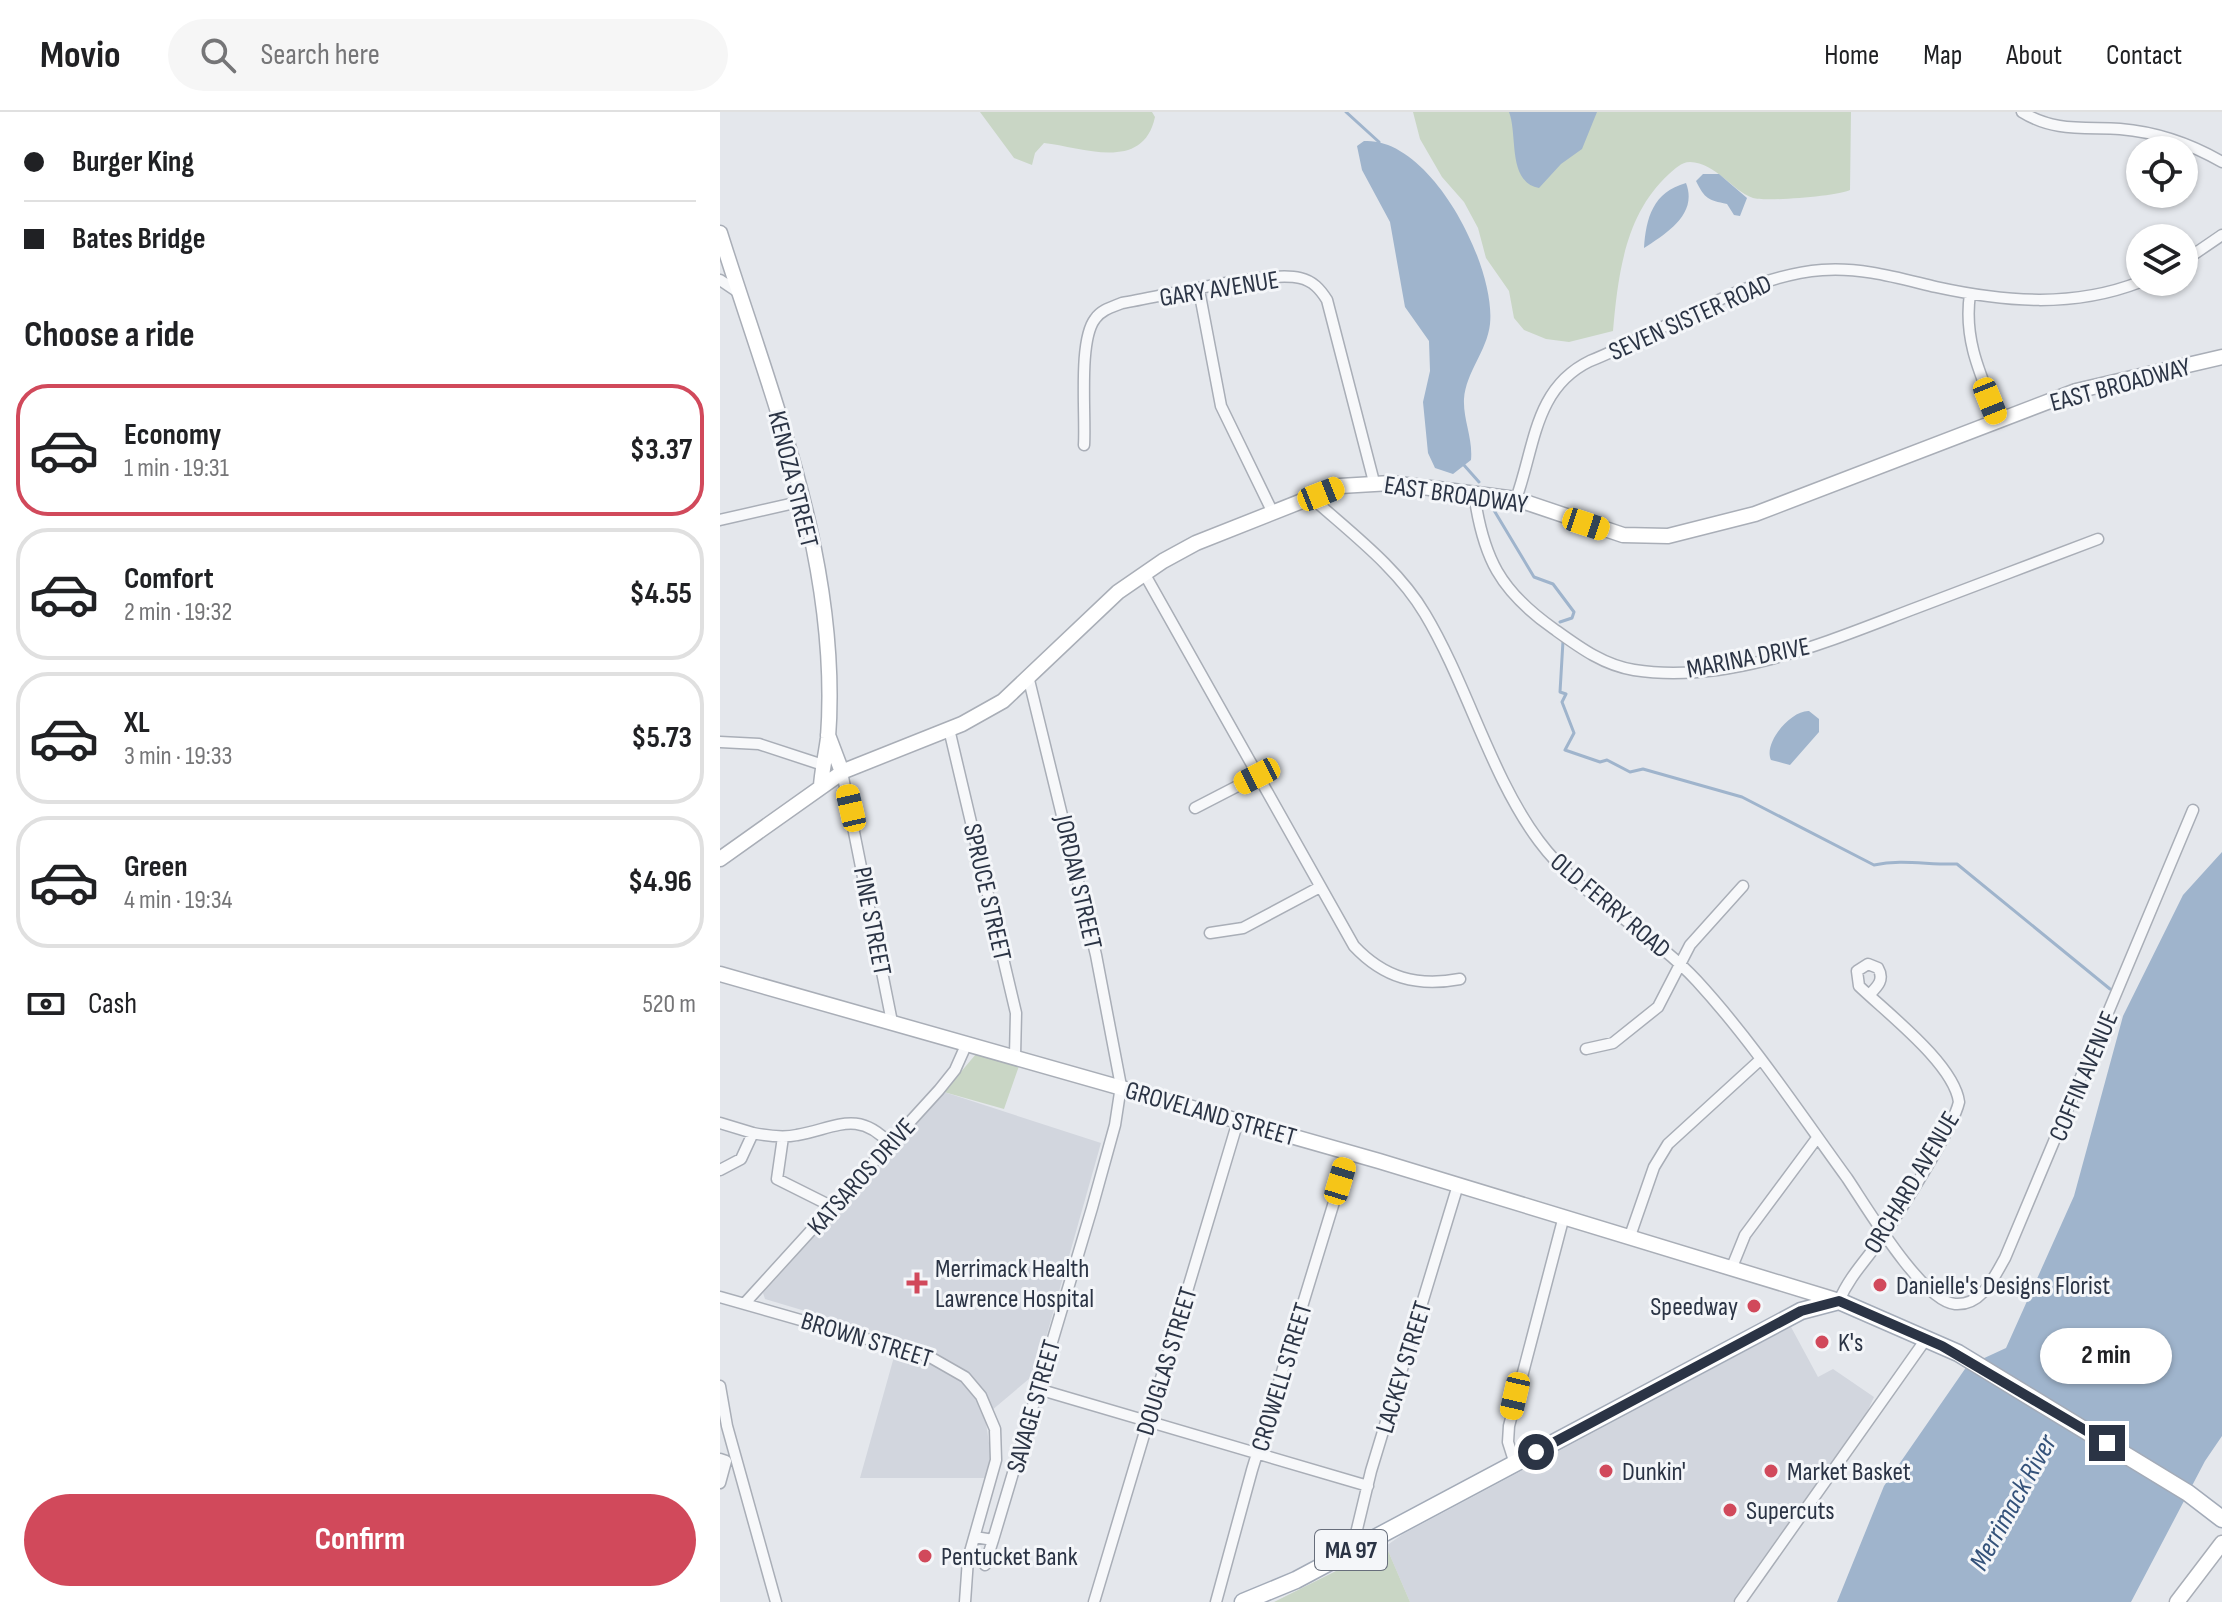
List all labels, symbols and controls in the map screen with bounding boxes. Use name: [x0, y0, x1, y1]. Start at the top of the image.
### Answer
search box: [168, 19, 728, 91]
text: Movio: [40, 33, 120, 78]
icon: search: [196, 33, 240, 77]
text: Search here: [260, 37, 380, 73]
text: Home: [1824, 39, 1879, 72]
text: Map: [1923, 39, 1962, 72]
text: About: [2006, 39, 2062, 72]
text: Contact: [2106, 39, 2182, 72]
map controls: [2126, 136, 2198, 296]
button: locate: [2126, 136, 2198, 208]
text: Burger King: [72, 144, 194, 180]
text: Bates Bridge: [72, 221, 205, 257]
button: layers: [2126, 224, 2198, 296]
street label: GARY AVENUE: [1157, 265, 1281, 314]
street label: SEVEN SISTER ROAD: [1604, 269, 1777, 368]
text: Choose a ride: [24, 314, 195, 357]
street label: EAST BROADWAY: [2047, 352, 2194, 419]
car: [1970, 374, 2010, 428]
street label: KENOZA STREET: [761, 408, 824, 551]
icon: car: [28, 414, 100, 486]
text: Economy: [124, 417, 221, 453]
text: $3.37: [630, 432, 692, 468]
text: 1 min · 19:31: [124, 453, 229, 484]
street label: EAST BROADWAY: [1382, 470, 1530, 521]
car: [1294, 474, 1348, 514]
car: [1559, 505, 1613, 543]
icon: car: [28, 558, 100, 630]
text: Comfort: [124, 561, 214, 597]
text: $4.55: [630, 576, 692, 612]
text: 2 min · 19:32: [124, 597, 232, 628]
street label: MARINA DRIVE: [1684, 631, 1813, 686]
icon: car: [28, 702, 100, 774]
text: XL: [124, 705, 150, 741]
text: $5.73: [631, 720, 692, 756]
text: 3 min · 19:33: [124, 741, 232, 772]
car: [1230, 754, 1284, 798]
car: [834, 782, 868, 834]
street label: JORDAN STREET: [1047, 811, 1108, 952]
street label: SPRUCE STREET: [956, 821, 1017, 964]
icon: car: [28, 846, 100, 918]
street label: OLD FERRY ROAD: [1544, 847, 1676, 965]
text: Green: [124, 849, 188, 885]
text: $4.96: [628, 864, 692, 900]
street label: PINE STREET: [846, 864, 897, 978]
text: 4 min · 19:34: [124, 885, 232, 916]
icon: cash: [24, 982, 68, 1026]
text: Cash: [88, 986, 137, 1022]
text: 520 m: [642, 989, 696, 1020]
street label: COFFIN AVENUE: [2043, 1007, 2126, 1146]
street label: GROVELAND STREET: [1121, 1075, 1300, 1154]
street label: ORCHARD AVENUE: [1858, 1106, 1967, 1259]
street label: KATSAROS DRIVE: [801, 1112, 923, 1242]
car: [1322, 1155, 1358, 1207]
place label: Merrimack Health Lawrence Hospital: [935, 1254, 1094, 1315]
place label: Danielle's Designs Florist: [1896, 1271, 2110, 1302]
marker: Merrimack Health Lawrence Hospital: [906, 1272, 928, 1294]
marker: Danielle's Designs Florist: [1871, 1276, 1889, 1294]
street label: DOUGLAS STREET: [1130, 1284, 1205, 1439]
place label: Speedway: [1650, 1292, 1738, 1323]
marker: Speedway: [1745, 1297, 1763, 1315]
street label: LACKEY STREET: [1370, 1298, 1439, 1437]
street label: CROWELL STREET: [1245, 1299, 1320, 1455]
street label: BROWN STREET: [797, 1306, 936, 1375]
callout: 2 min: [2041, 1327, 2173, 1383]
place label: K's: [1838, 1328, 1863, 1359]
marker: K's: [1813, 1333, 1831, 1351]
street label: SAVAGE STREET: [1001, 1336, 1068, 1476]
text: 2 min: [2081, 1340, 2131, 1371]
car: [1498, 1370, 1532, 1422]
route end: [2089, 1425, 2125, 1461]
water label: Merrimack River: [1963, 1428, 2065, 1576]
route start: [1518, 1434, 1554, 1470]
place label: Dunkin': [1622, 1457, 1686, 1488]
place label: Market Basket: [1787, 1457, 1911, 1488]
marker: Dunkin': [1597, 1462, 1615, 1480]
marker: Market Basket: [1762, 1462, 1780, 1480]
button: Confirm: [24, 1494, 696, 1586]
place label: Supercuts: [1746, 1496, 1835, 1527]
marker: Supercuts: [1721, 1501, 1739, 1519]
road number: MA 97: [1315, 1530, 1387, 1570]
place label: Pentucket Bank: [941, 1542, 1078, 1573]
marker: Pentucket Bank: [916, 1547, 934, 1565]

